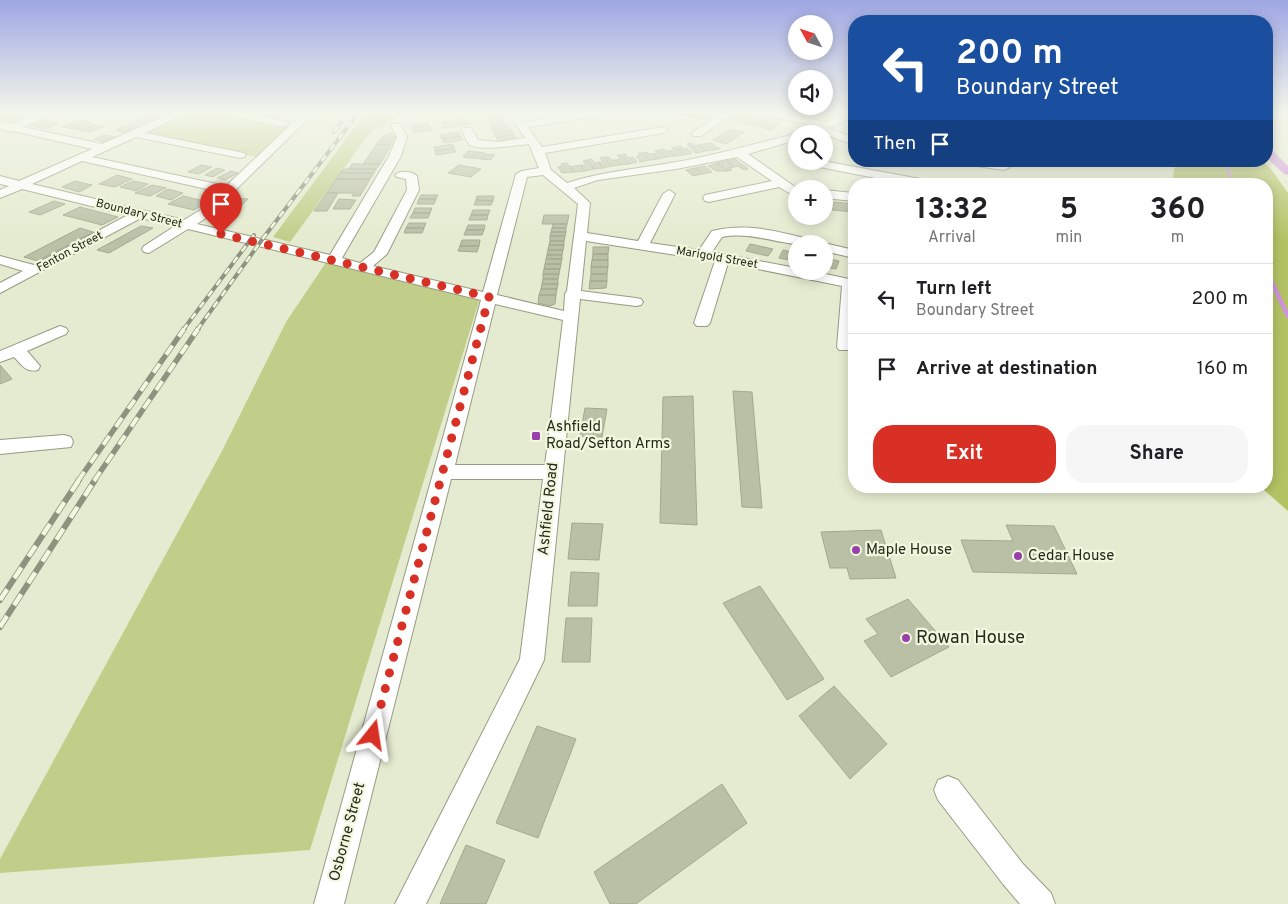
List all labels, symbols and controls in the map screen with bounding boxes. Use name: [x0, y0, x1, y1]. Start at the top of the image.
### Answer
north arrow: [788, 15, 832, 60]
map controls: [788, 15, 833, 280]
text: 200 m: [956, 32, 1063, 76]
icon: left: [873, 35, 938, 100]
button: sound: [788, 70, 833, 115]
text: Boundary Street: [956, 75, 1119, 102]
button: search: [788, 125, 833, 170]
icon: arrive: [926, 130, 954, 158]
text: Then: [873, 132, 916, 156]
button: +: [788, 180, 833, 225]
pin: [200, 183, 242, 234]
icon: arrive: [207, 190, 235, 218]
text: 13:32: [915, 192, 988, 229]
text: 5: [1060, 192, 1078, 229]
text: 360: [1150, 192, 1206, 229]
street label: Boundary Street: [94, 196, 184, 232]
street label: Fenton Street: [34, 228, 106, 276]
text: Arrival: [928, 228, 976, 248]
text: min: [1056, 228, 1082, 248]
text: m: [1171, 228, 1184, 248]
button: −: [788, 235, 833, 280]
street label: Marigold Street: [675, 243, 759, 273]
text: Turn left: [916, 277, 992, 301]
icon: left: [873, 285, 901, 313]
text: 200 m: [1192, 287, 1248, 311]
text: Boundary Street: [916, 301, 1034, 321]
icon: arrive: [873, 355, 901, 383]
text: Arrive at destination: [916, 357, 1097, 381]
text: 160 m: [1197, 357, 1248, 381]
place label: Ashfield Road/Sefton Arms: [546, 418, 670, 454]
button: Exit: [873, 425, 1056, 483]
button: Share: [1066, 425, 1248, 483]
marker: Ashfield Road/Sefton Arms: [530, 430, 542, 442]
street label: Ashfield Road: [535, 462, 563, 556]
place label: Maple House: [866, 541, 952, 560]
marker: Maple House: [850, 544, 862, 556]
place label: Cedar House: [1028, 547, 1114, 566]
marker: Cedar House: [1012, 550, 1024, 562]
place label: Rowan House: [916, 627, 1025, 650]
marker: Rowan House: [900, 632, 912, 644]
position arrow: [346, 708, 398, 760]
street label: Osborne Street: [326, 780, 370, 884]

